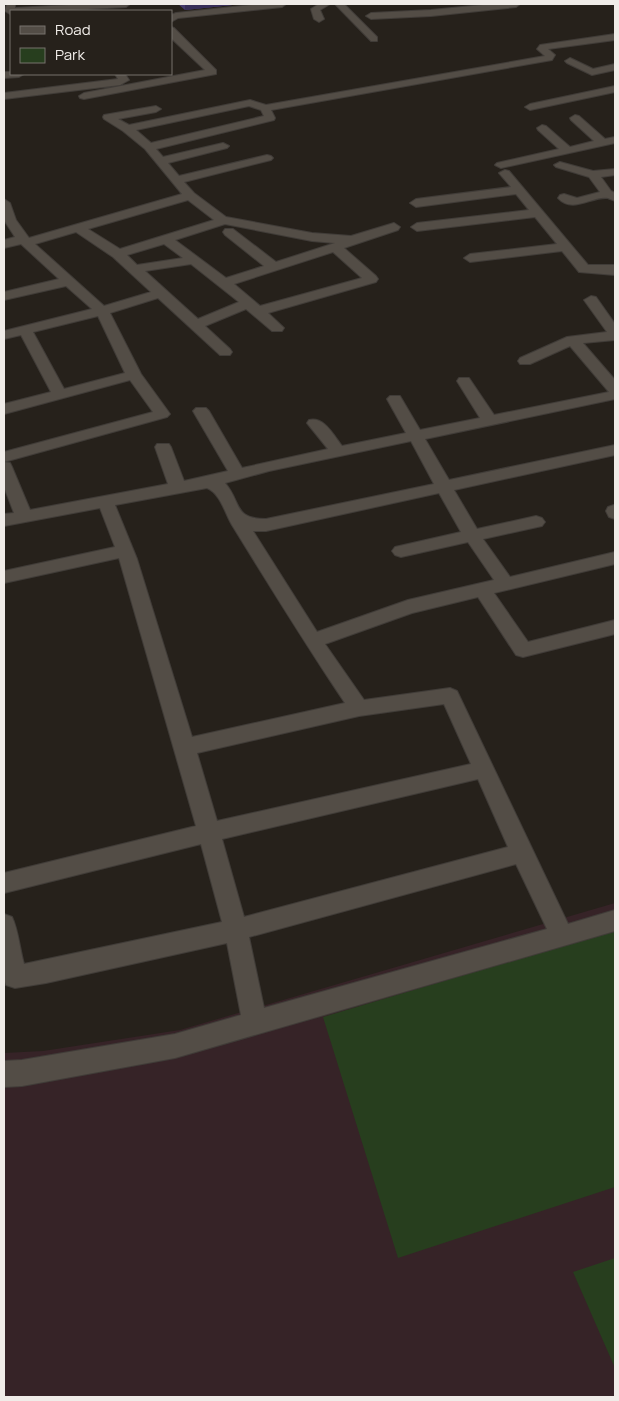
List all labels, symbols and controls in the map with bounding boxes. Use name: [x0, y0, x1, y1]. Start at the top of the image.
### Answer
legend: [10, 10, 172, 75]
text: Road: [55, 19, 91, 40]
text: Park: [55, 44, 85, 65]

